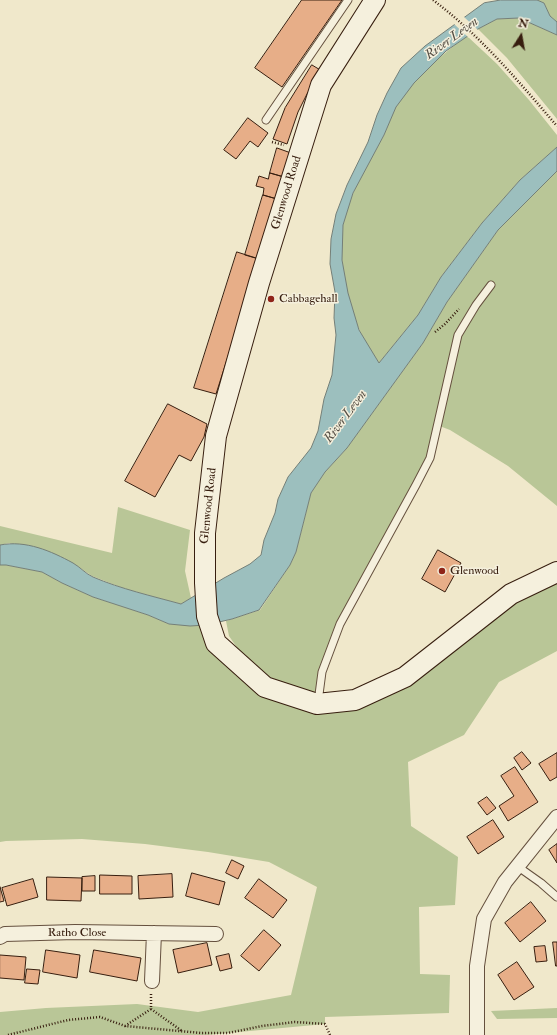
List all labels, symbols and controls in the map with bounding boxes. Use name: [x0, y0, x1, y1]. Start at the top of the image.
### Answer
water label: River Leven: [422, 15, 482, 63]
north arrow: [501, 16, 541, 56]
text: N: [517, 16, 529, 31]
street label: Glenwood Road: [269, 154, 305, 232]
place label: Cabbagehall: [279, 292, 338, 306]
marker: Cabbagehall: [266, 294, 276, 304]
water label: River Leven: [321, 388, 371, 446]
street label: Glenwood Road: [198, 467, 220, 545]
place label: Glenwood: [450, 564, 499, 578]
marker: Glenwood: [437, 566, 447, 576]
street label: Ratho Close: [48, 926, 106, 940]

